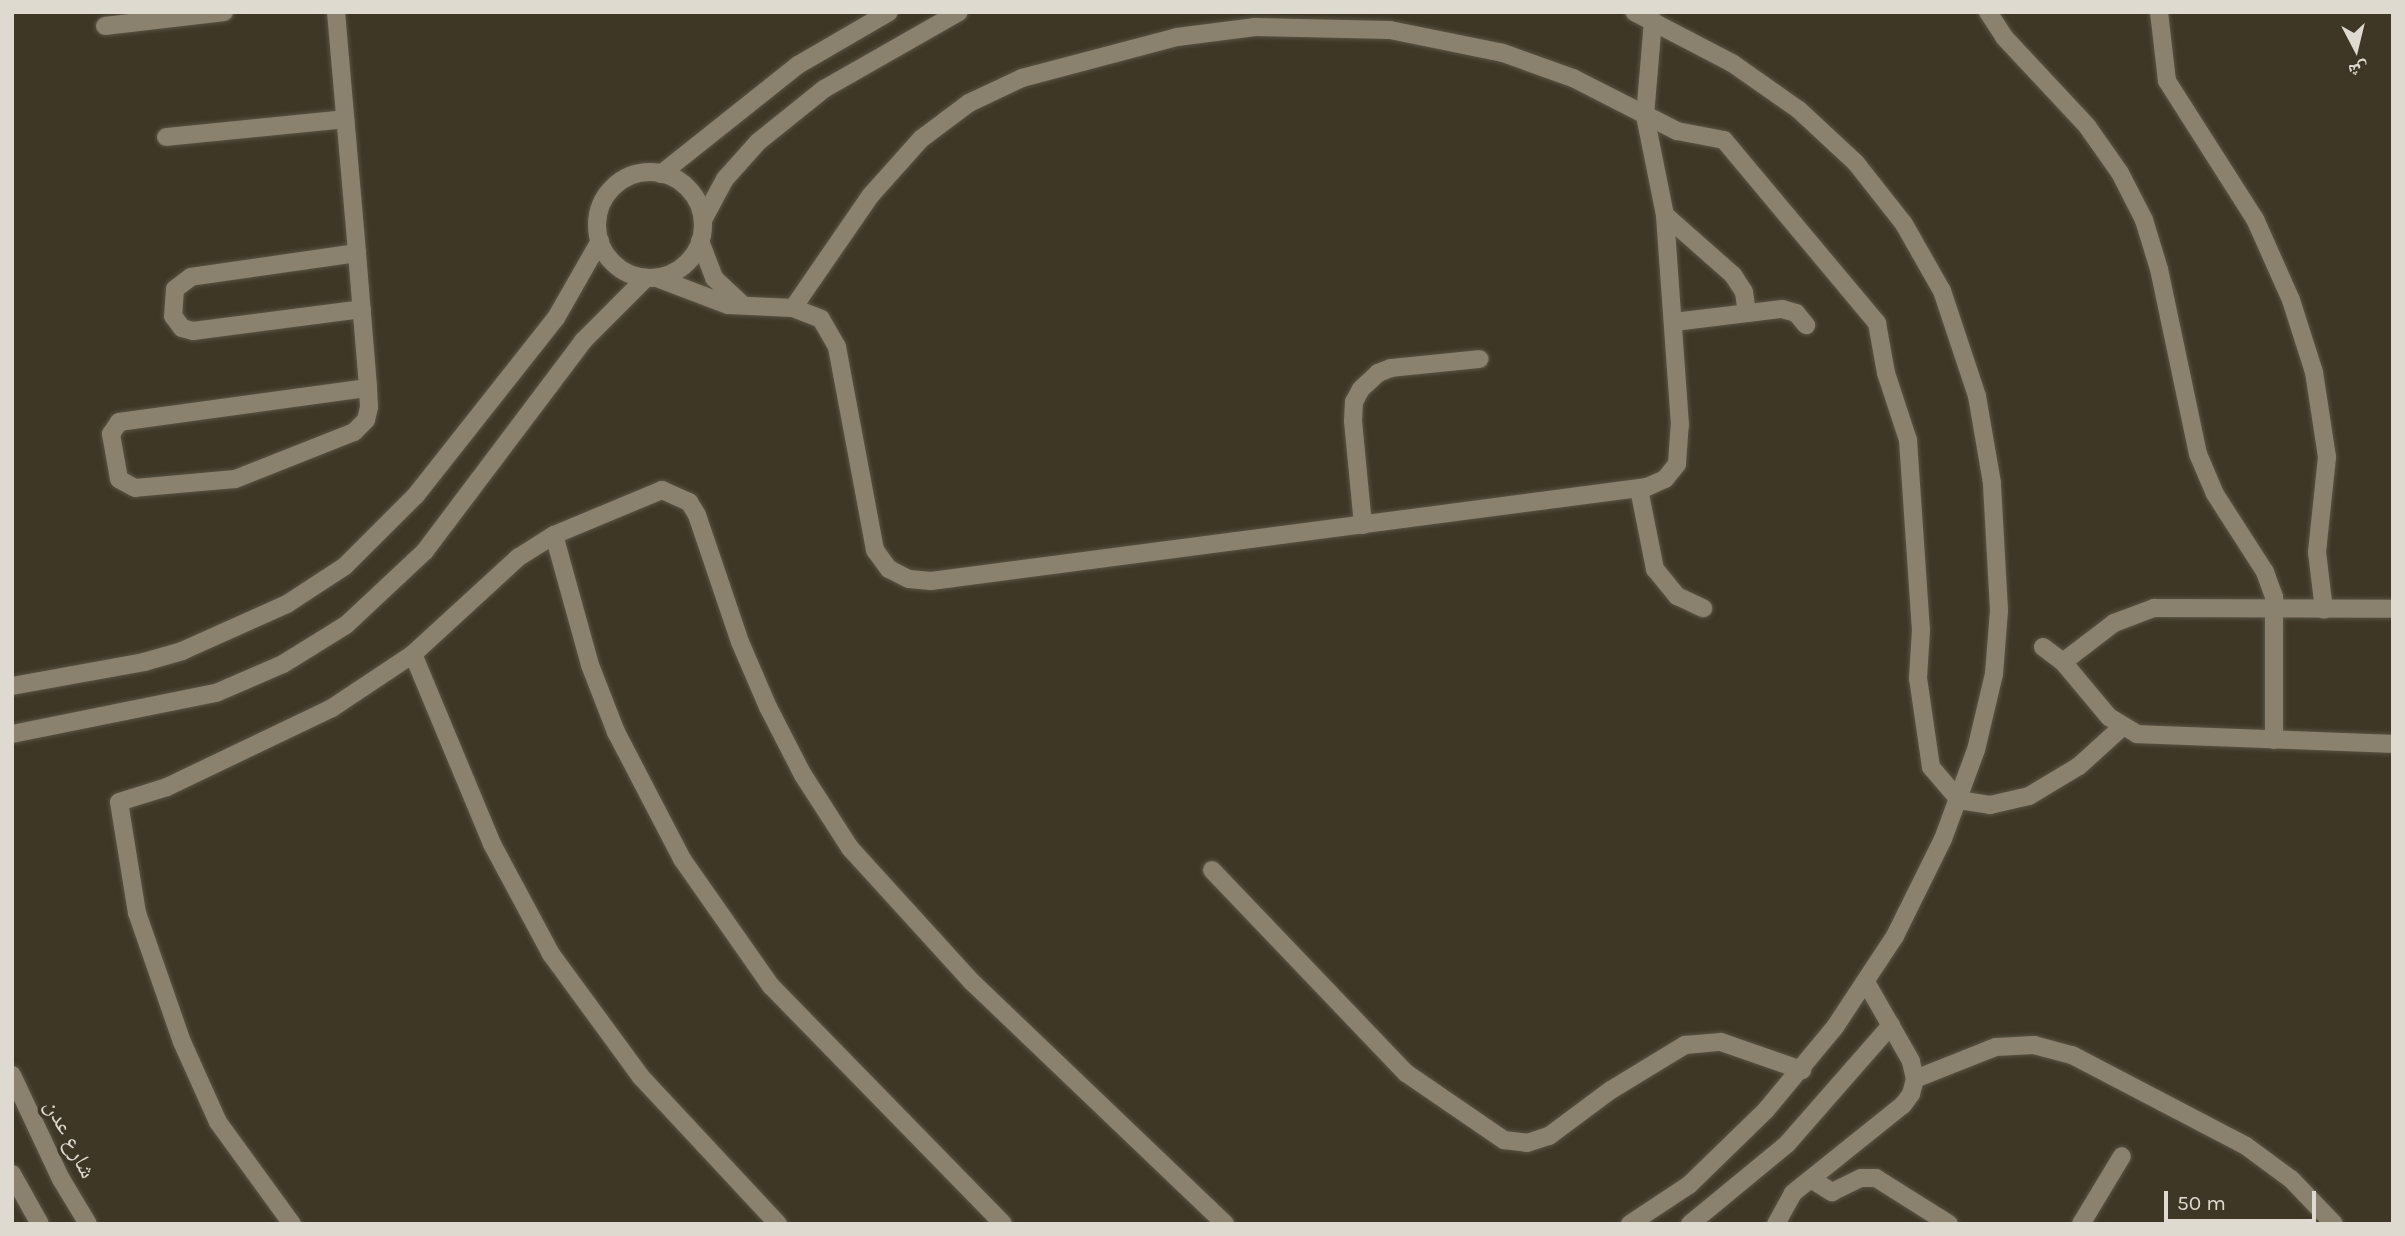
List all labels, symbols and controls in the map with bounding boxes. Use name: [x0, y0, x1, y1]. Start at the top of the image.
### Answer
north arrow: [2321, 14, 2391, 84]
text: ش: [2347, 58, 2370, 82]
street label: شارع عدن: [38, 1095, 102, 1183]
scale bar: [2167, 1176, 2319, 1220]
text: 50 m: [2177, 1191, 2226, 1215]

